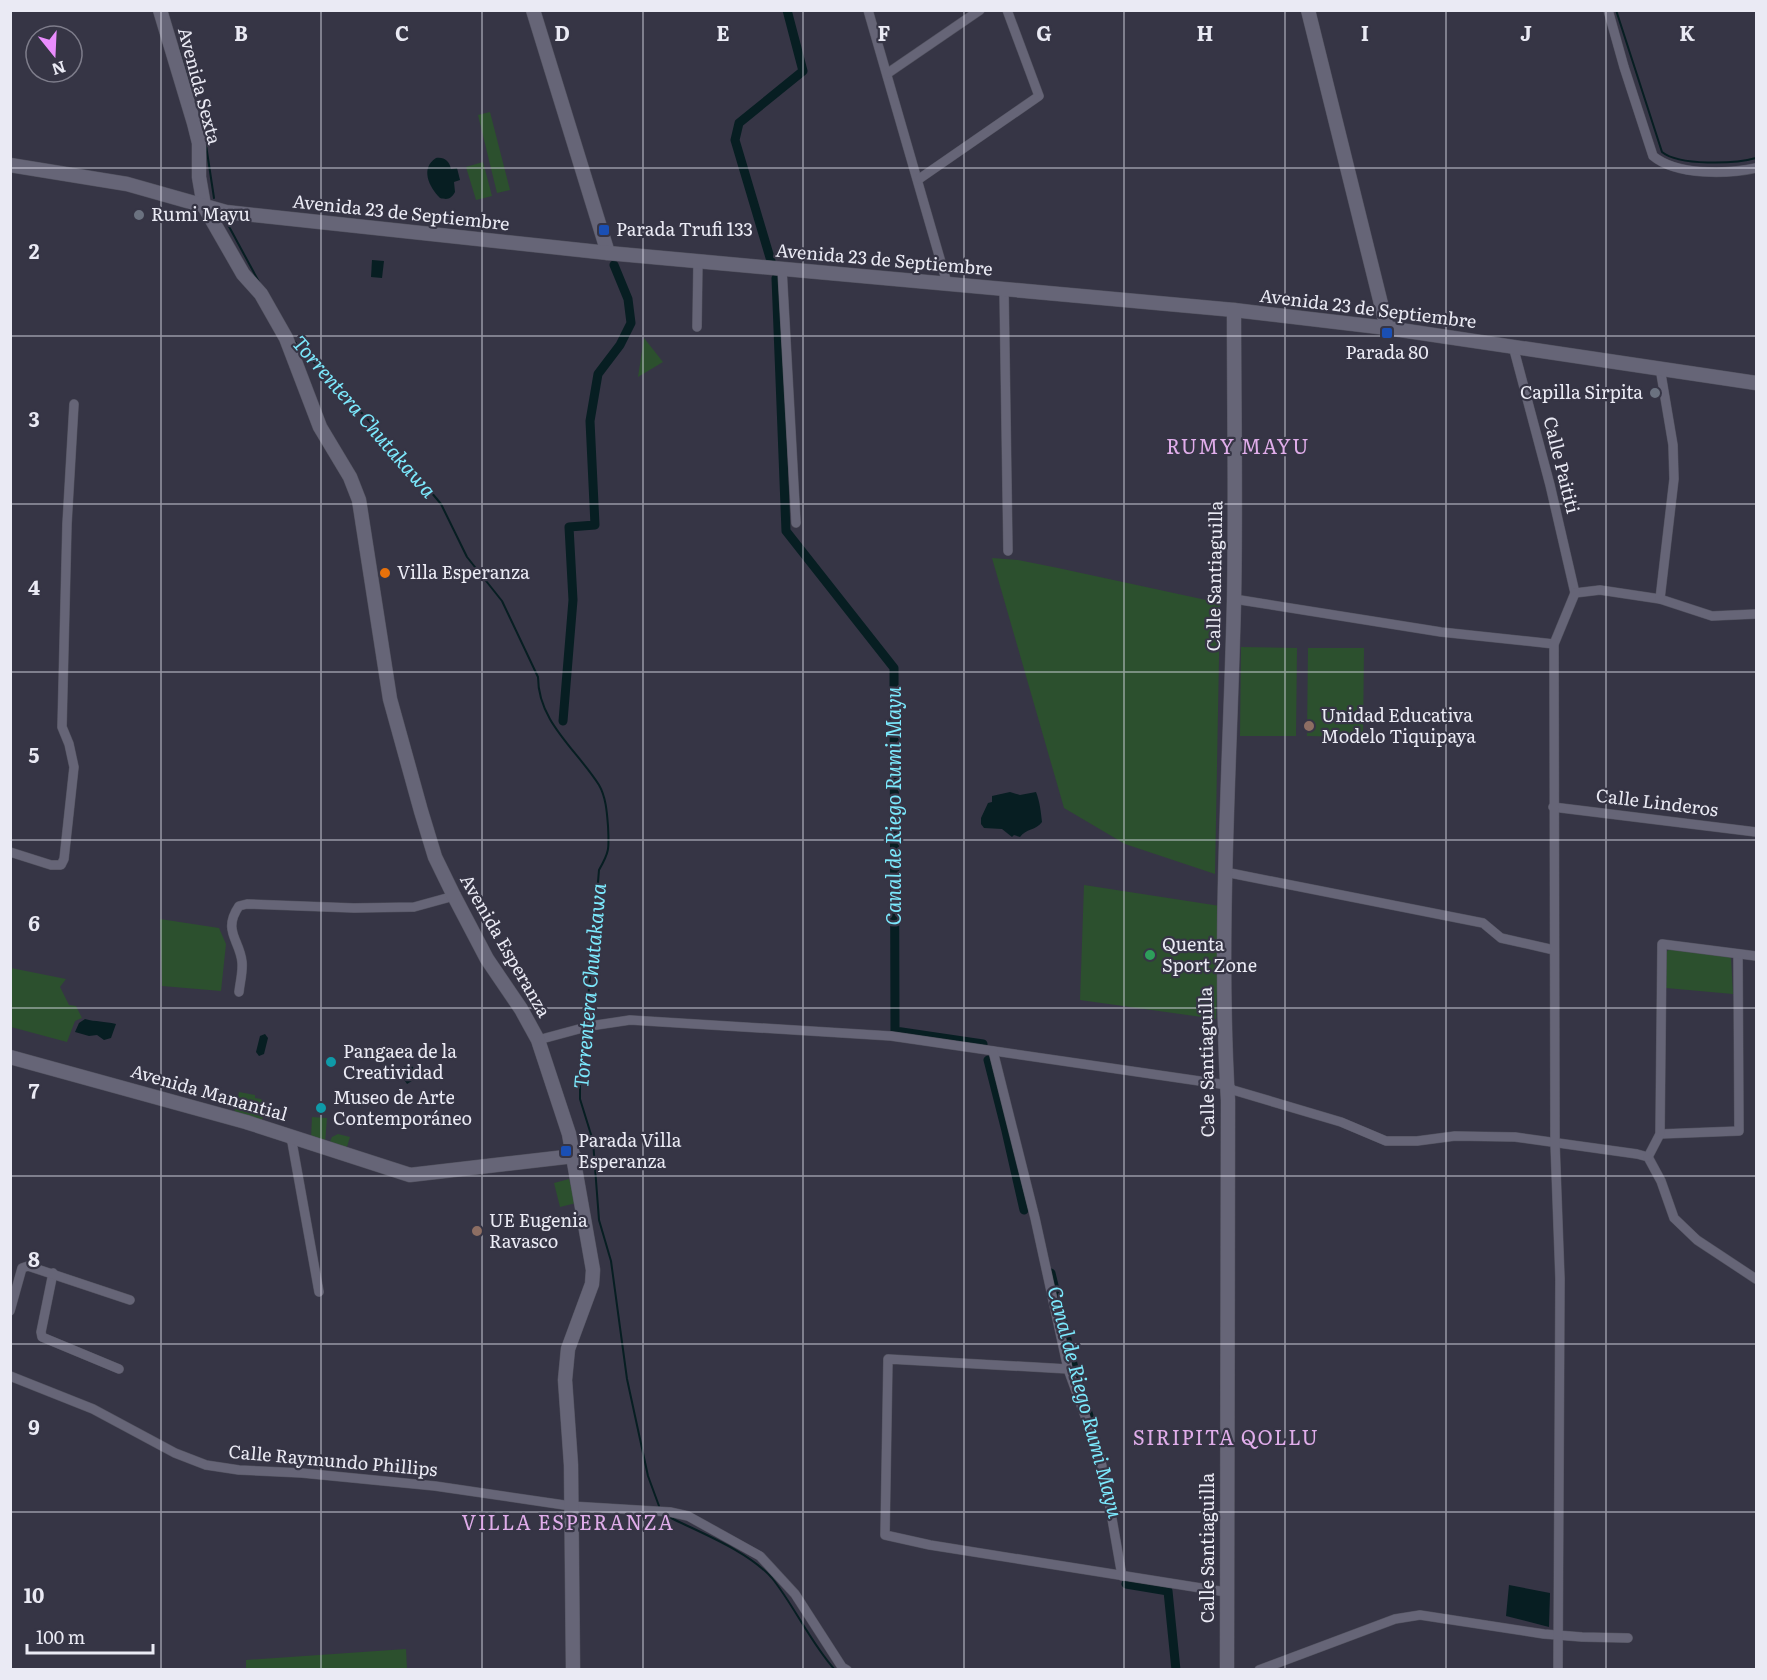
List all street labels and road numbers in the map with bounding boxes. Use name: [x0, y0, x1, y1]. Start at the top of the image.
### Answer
street label: Avenida Sexta: [172, 24, 229, 147]
street label: Avenida 23 de Septiembre: [291, 187, 511, 236]
street label: Avenida 23 de Septiembre: [774, 236, 994, 281]
street label: Avenida 23 de Septiembre: [1258, 281, 1478, 334]
street label: Calle Paititi: [1537, 413, 1588, 516]
street label: Calle Santiaguilla: [1199, 500, 1228, 651]
street label: Calle Linderos: [1595, 781, 1720, 822]
street label: Avenida Esperanza: [454, 869, 559, 1022]
street label: Calle Santiaguilla: [1191, 986, 1220, 1138]
street label: Avenida Manantial: [128, 1056, 291, 1127]
street label: Calle Raymundo Phillips: [227, 1437, 439, 1482]
street label: Calle Santiaguilla: [1193, 1472, 1220, 1623]

